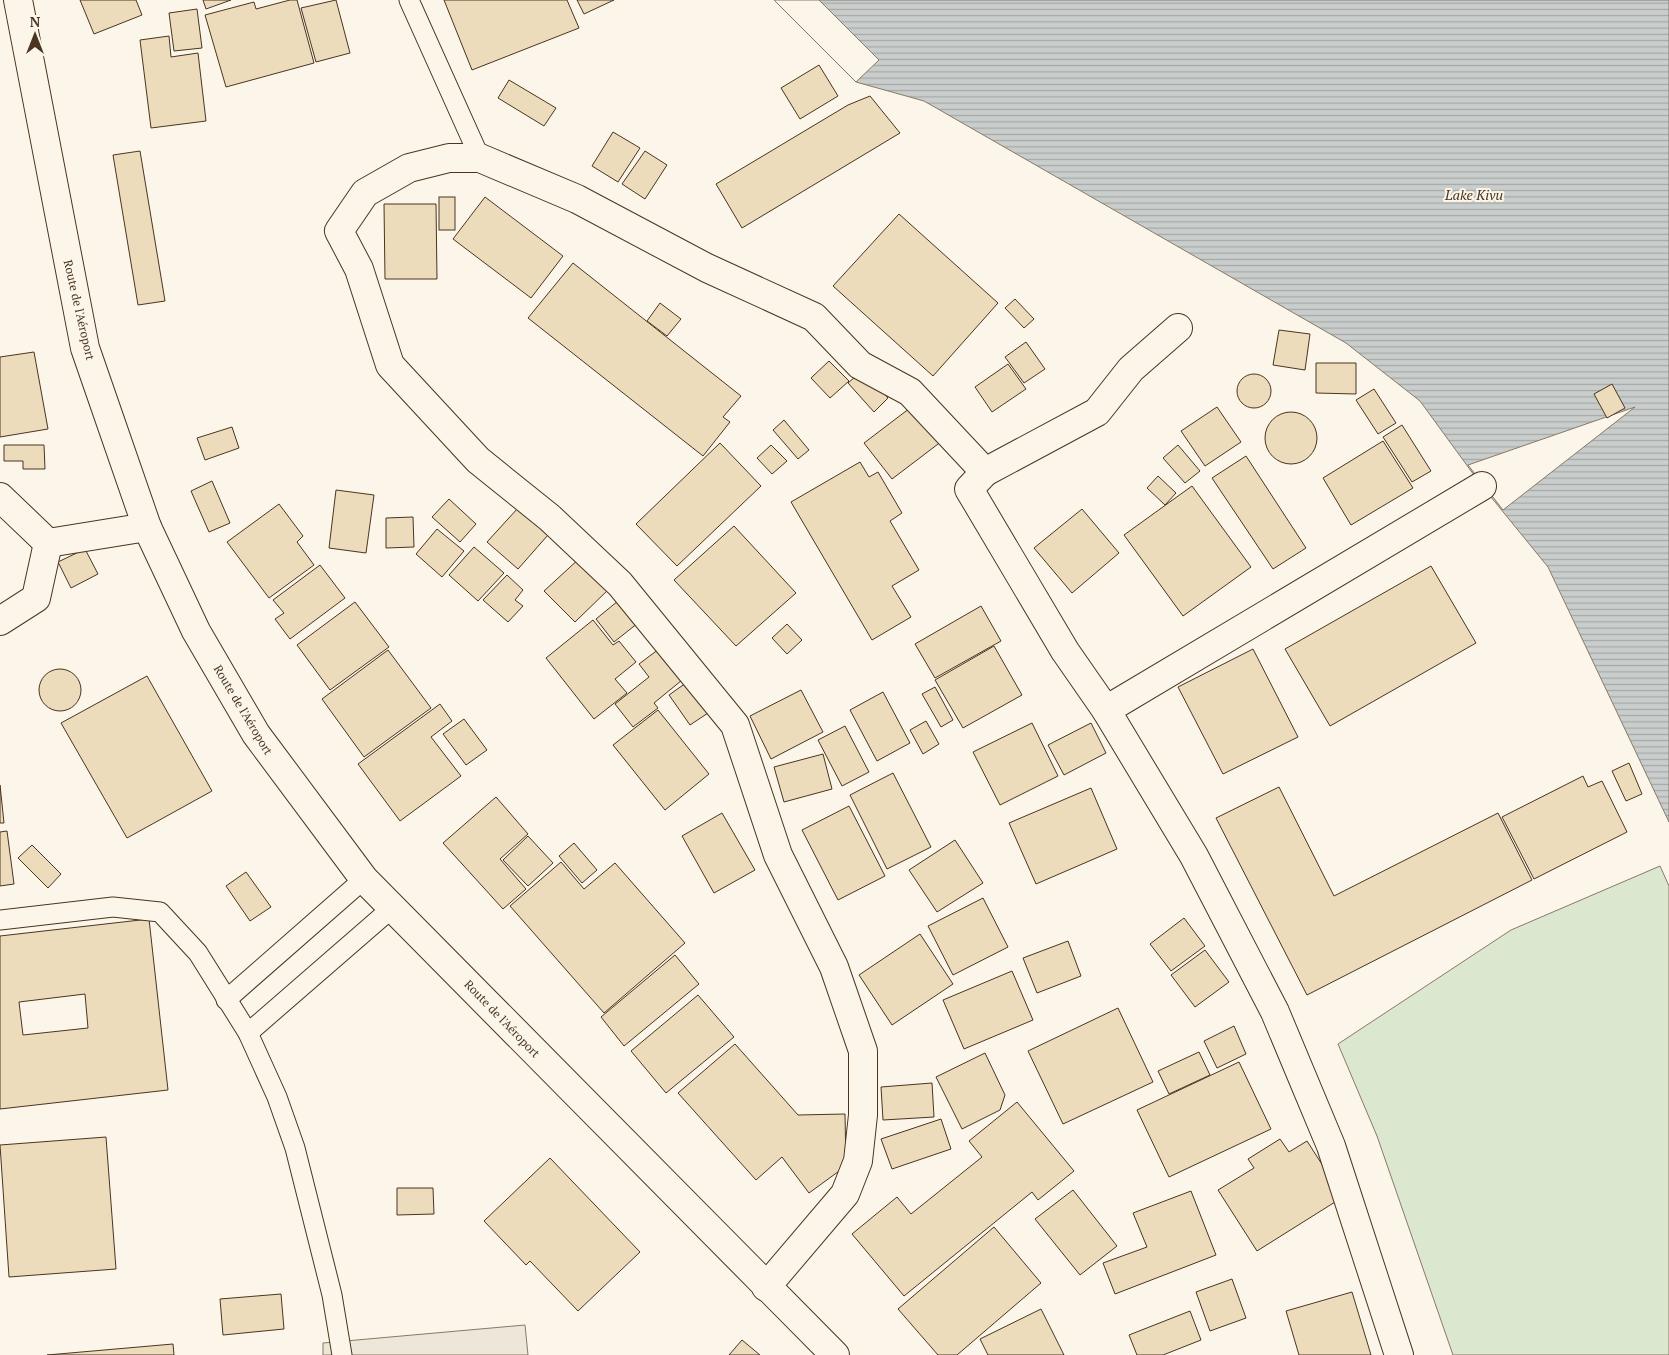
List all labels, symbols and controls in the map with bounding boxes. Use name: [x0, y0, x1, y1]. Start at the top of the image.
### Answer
north arrow: [10, 10, 60, 60]
text: N: [30, 12, 41, 31]
water label: Lake Kivu: [1444, 185, 1503, 204]
street label: Route de l'Aéroport: [61, 258, 98, 362]
street label: Route de l'Aéroport: [211, 662, 276, 758]
street label: Route de l'Aéroport: [461, 977, 544, 1061]

